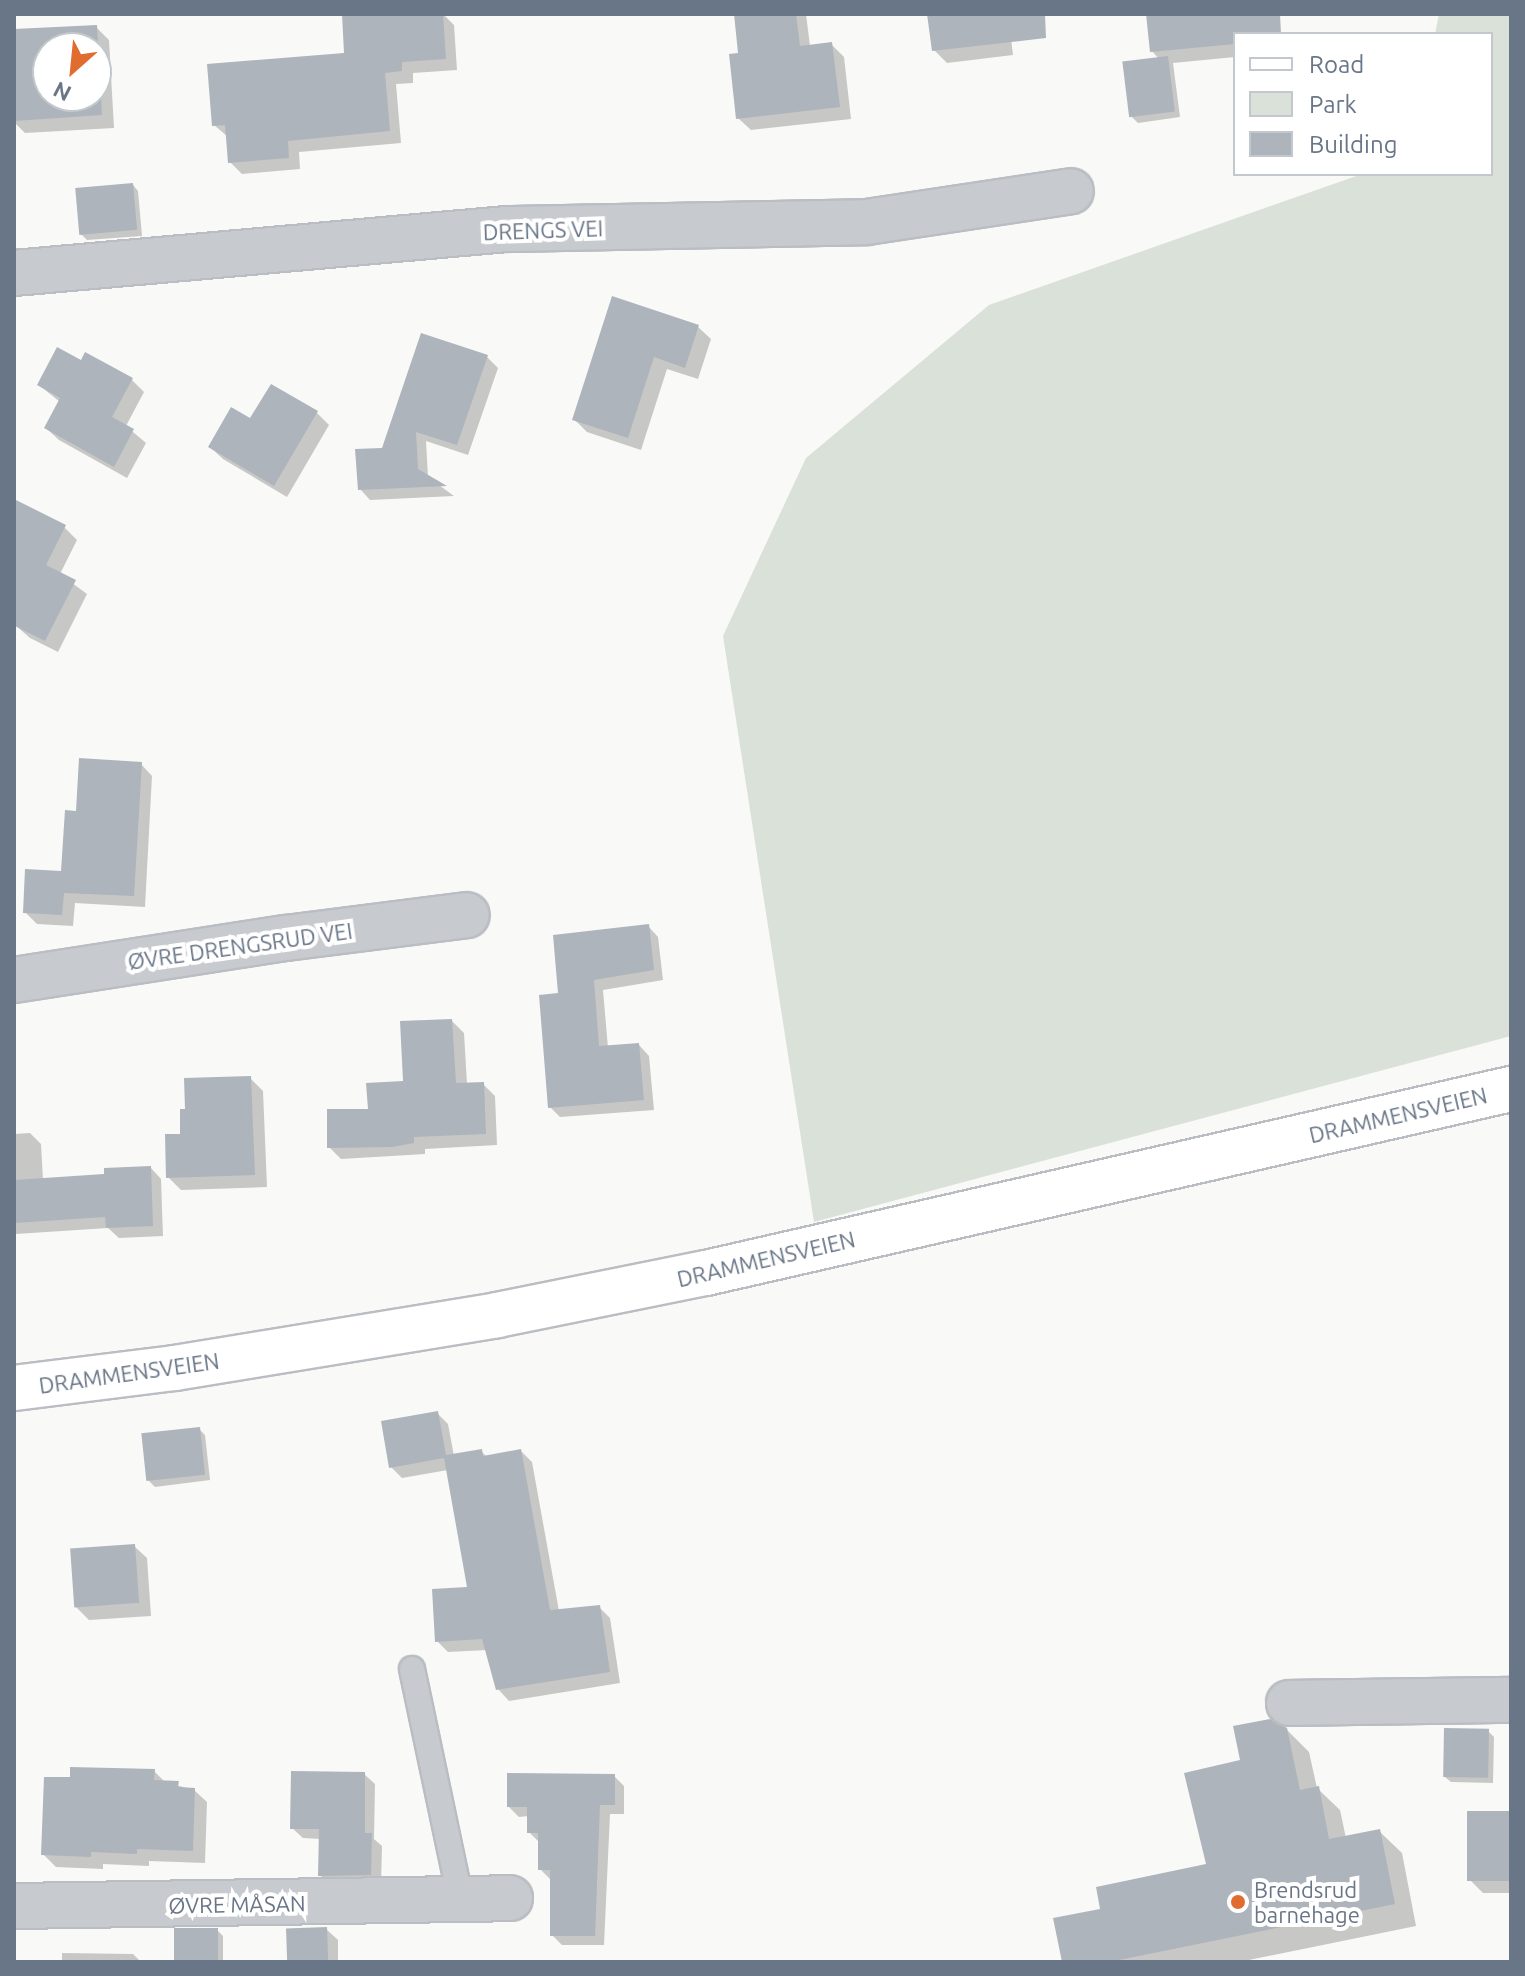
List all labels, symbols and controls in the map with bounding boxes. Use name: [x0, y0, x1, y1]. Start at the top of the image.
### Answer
north arrow: [32, 32, 112, 112]
legend: [1233, 32, 1493, 176]
text: Road: [1309, 51, 1364, 78]
text: N: [49, 77, 75, 107]
text: Park: [1309, 91, 1357, 118]
text: Building: [1309, 131, 1397, 158]
street label: DRENGS VEI: [482, 215, 604, 245]
street label: ØVRE DRENGSRUD VEI: [126, 917, 354, 975]
street label: DRAMMENSVEIEN: [1306, 1082, 1490, 1148]
street label: DRAMMENSVEIEN: [674, 1226, 858, 1292]
street label: DRAMMENSVEIEN: [37, 1347, 221, 1399]
place label: Brendsrud barnehage: [1254, 1876, 1360, 1928]
street label: ØVRE MÅSAN: [168, 1890, 306, 1918]
marker: Brendsrud barnehage: [1229, 1893, 1247, 1911]

